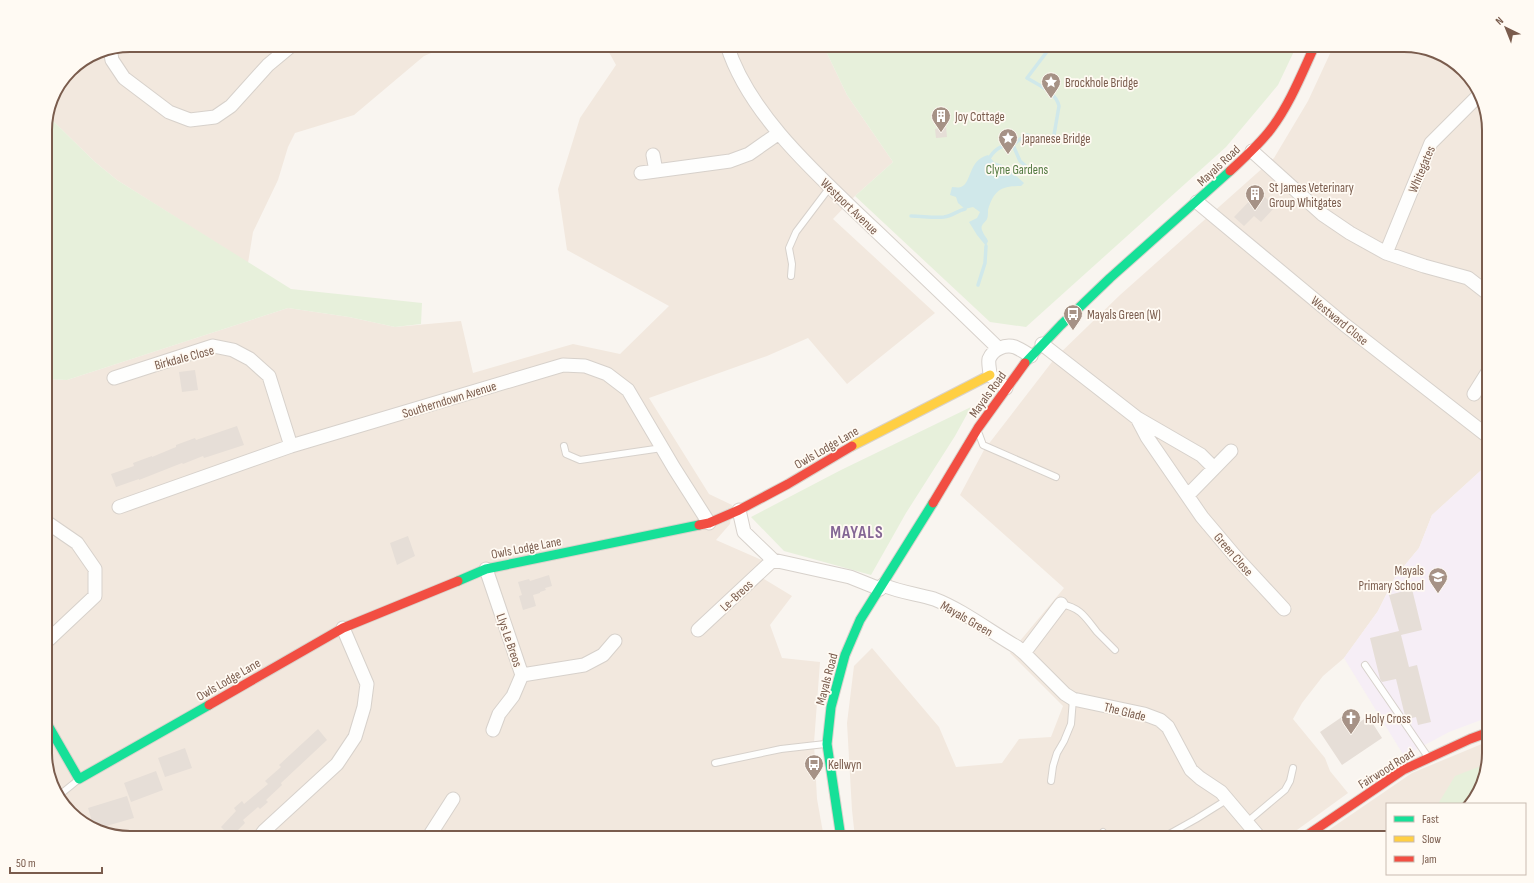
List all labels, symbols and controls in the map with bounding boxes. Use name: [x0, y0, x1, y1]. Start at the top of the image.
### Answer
north arrow: [1486, 8, 1526, 48]
text: N: [1493, 14, 1506, 28]
place icon: Brockhole Bridge: [1040, 71, 1062, 99]
place label: Brockhole Bridge: [1065, 75, 1138, 91]
building icon: Joy Cottage: [930, 105, 952, 133]
place label: Joy Cottage: [954, 109, 1005, 125]
place icon: Japanese Bridge: [997, 127, 1019, 155]
place label: Japanese Bridge: [1021, 131, 1091, 147]
street label: Mayals Road: [1194, 142, 1244, 190]
street label: Whitegates: [1405, 143, 1439, 195]
park label: Clyne Gardens: [986, 162, 1049, 178]
street label: Westport Avenue: [817, 175, 882, 238]
place label: St James Veterinary Group Whitgates: [1269, 180, 1354, 211]
building icon: St James Veterinary Group Whitgates: [1244, 183, 1266, 211]
street label: Westward Close: [1307, 293, 1371, 349]
bus stop icon: Mayals Green (W): [1062, 303, 1084, 331]
place label: Mayals Green (W): [1087, 307, 1161, 323]
street label: Birkdale Close: [153, 342, 216, 374]
street label: Mayals Road: [966, 368, 1010, 421]
street label: Southerndown Avenue: [400, 378, 498, 422]
street label: Owls Lodge Lane: [792, 423, 861, 473]
district label: MAYALS: [830, 523, 884, 543]
street label: Green Close: [1210, 530, 1256, 580]
street label: Owls Lodge Lane: [490, 533, 563, 563]
place label: Mayals Primary School: [1359, 563, 1424, 594]
school or university icon: Mayals Primary School: [1427, 566, 1449, 594]
street label: Le-Breos: [717, 576, 757, 615]
street label: Mayals Green: [938, 598, 995, 640]
street label: Llys Le Breos: [492, 611, 526, 669]
street label: Mayals Road: [812, 651, 842, 707]
street label: Owls Lodge Lane: [194, 655, 263, 705]
street label: The Glade: [1102, 699, 1147, 725]
church icon: Holy Cross: [1340, 707, 1362, 735]
place label: Holy Cross: [1365, 711, 1411, 727]
street label: Fairwood Road: [1355, 745, 1418, 792]
bus stop icon: Kellwyn: [803, 753, 825, 781]
place label: Kellwyn: [828, 757, 862, 773]
legend: [1386, 803, 1526, 875]
text: Fast: [1422, 812, 1439, 827]
text: Slow: [1422, 832, 1441, 847]
scale bar: [10, 849, 102, 875]
text: Jam: [1421, 852, 1437, 867]
text: 50 m: [16, 856, 36, 871]

